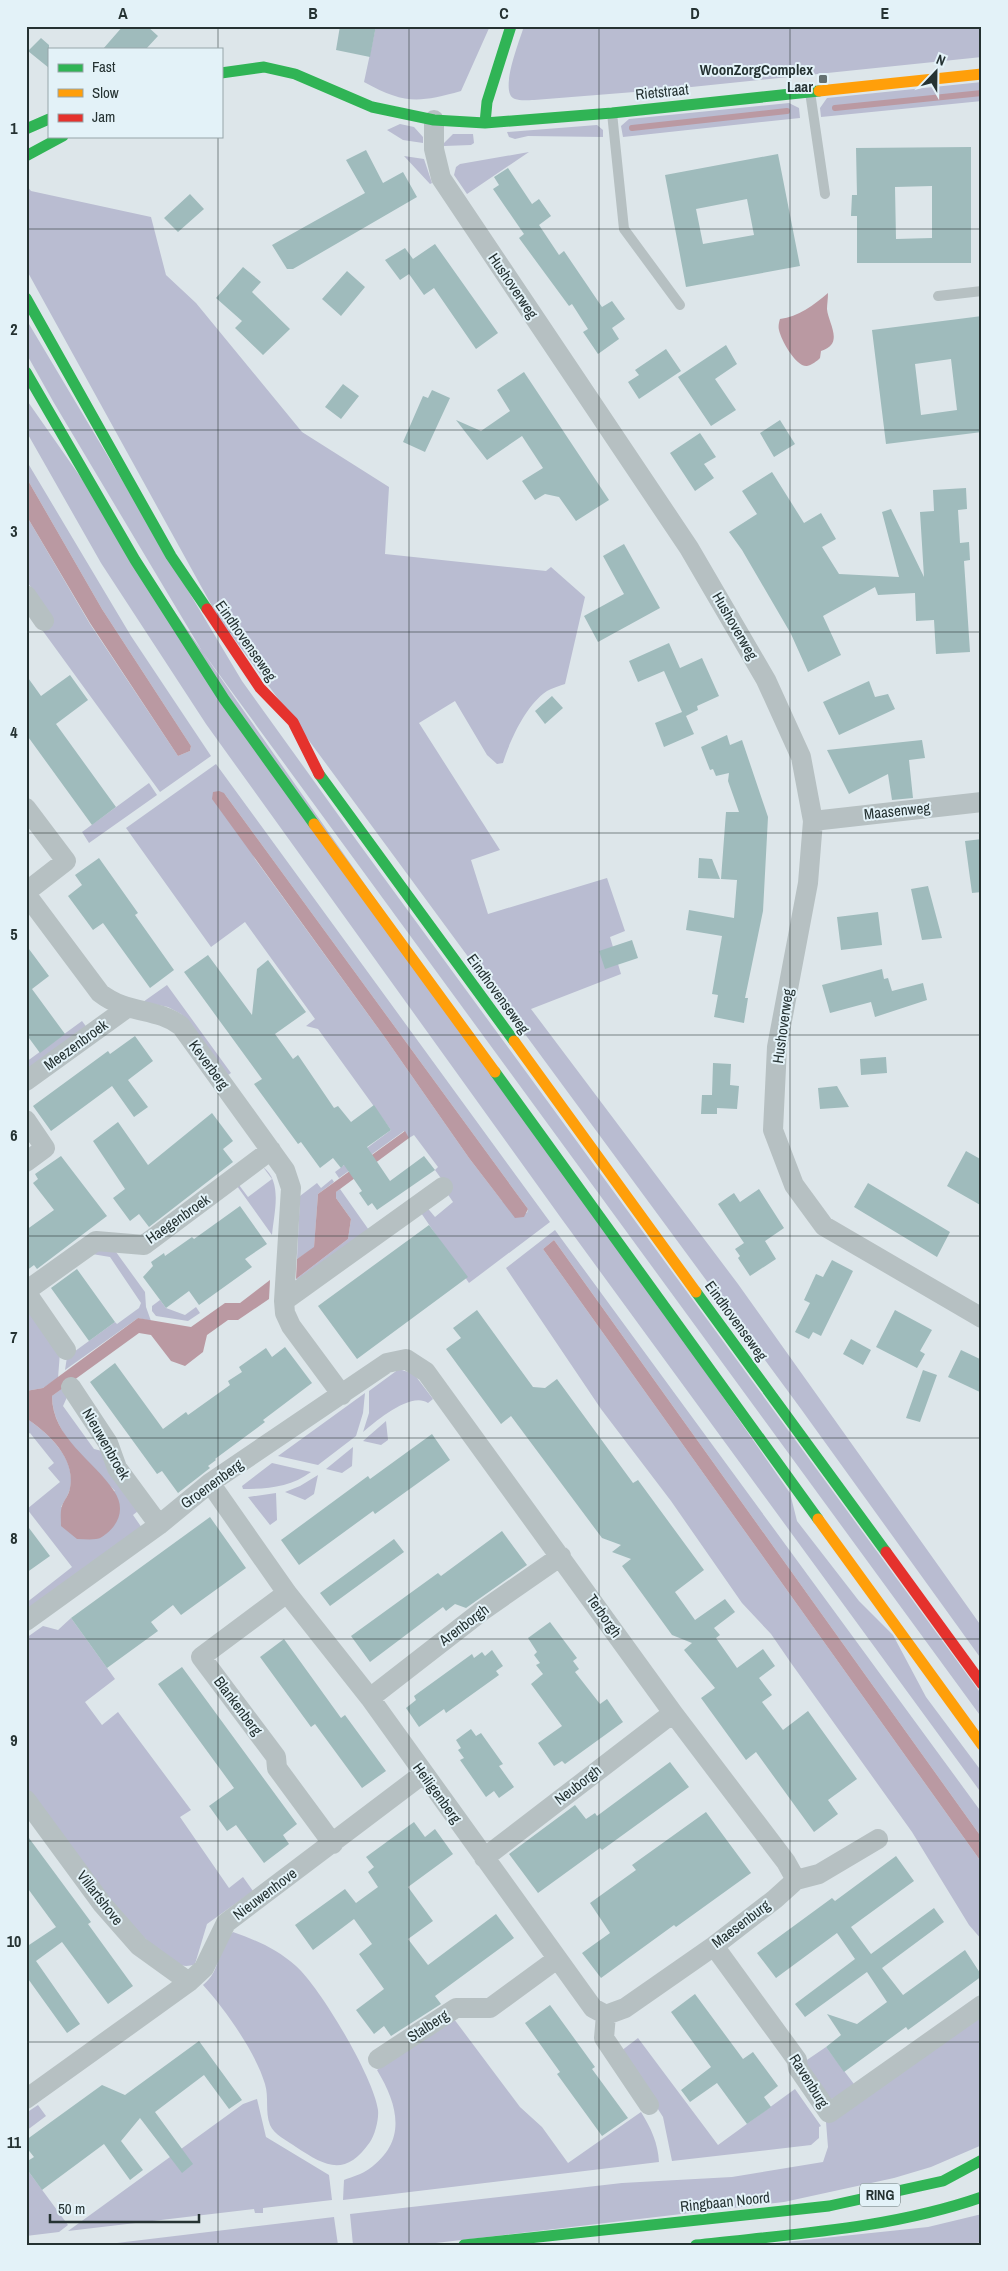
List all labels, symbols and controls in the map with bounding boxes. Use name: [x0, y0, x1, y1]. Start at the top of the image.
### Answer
text: A: [118, 2, 128, 24]
text: B: [308, 2, 318, 24]
text: C: [499, 2, 509, 24]
text: D: [690, 2, 700, 24]
text: E: [881, 2, 890, 24]
legend: [48, 48, 222, 138]
north arrow: [910, 48, 960, 98]
text: N: [934, 50, 948, 70]
text: Fast: [92, 56, 116, 77]
place label: WoonZorgComplex Laar: [700, 59, 813, 97]
marker: WoonZorgComplex Laar: [817, 73, 829, 85]
street label: Rietstraat: [634, 78, 690, 105]
text: Slow: [92, 82, 119, 103]
text: Jam: [92, 106, 115, 127]
text: 1: [10, 117, 18, 139]
street label: Hushoverweg: [484, 249, 543, 323]
text: 2: [10, 318, 18, 340]
text: 3: [10, 520, 18, 542]
street label: Hushoverweg: [708, 588, 763, 664]
street label: Eindhovenseweg: [211, 596, 282, 686]
text: 4: [10, 721, 18, 743]
street label: Maasenweg: [863, 797, 931, 824]
text: 5: [10, 923, 18, 945]
street label: Eindhovenseweg: [462, 949, 535, 1038]
street label: Hushoverweg: [767, 987, 798, 1065]
street label: Meezenbroek: [39, 1014, 113, 1075]
street label: Keverberg: [184, 1036, 235, 1094]
text: 6: [10, 1124, 18, 1146]
street label: Haegenbroek: [141, 1188, 215, 1248]
street label: Eindhovenseweg: [700, 1276, 773, 1365]
text: 7: [10, 1326, 18, 1348]
street label: Nieuwenbroek: [78, 1404, 136, 1484]
street label: Groenenberg: [176, 1454, 247, 1513]
text: 8: [10, 1527, 18, 1549]
street label: Terborgh: [582, 1590, 627, 1642]
street label: Arenborgh: [434, 1599, 493, 1651]
street label: Blankenberg: [209, 1672, 268, 1740]
text: 9: [10, 1729, 18, 1751]
street label: Heiligenberg: [408, 1758, 467, 1827]
street label: Neuborgh: [550, 1760, 605, 1810]
street label: Nieuwenhove: [228, 1862, 301, 1925]
street label: Villartshove: [72, 1866, 128, 1930]
street label: Maesenburg: [707, 1895, 774, 1953]
text: 10: [7, 1930, 21, 1952]
street label: Stalberg: [403, 2004, 453, 2047]
street label: Ravenburg: [785, 2050, 834, 2112]
text: 11: [7, 2131, 22, 2153]
road number: RING: [860, 2184, 900, 2206]
street label: Ringbaan Noord: [679, 2186, 771, 2217]
scale bar: [50, 2191, 199, 2223]
text: 50 m: [58, 2198, 85, 2219]

